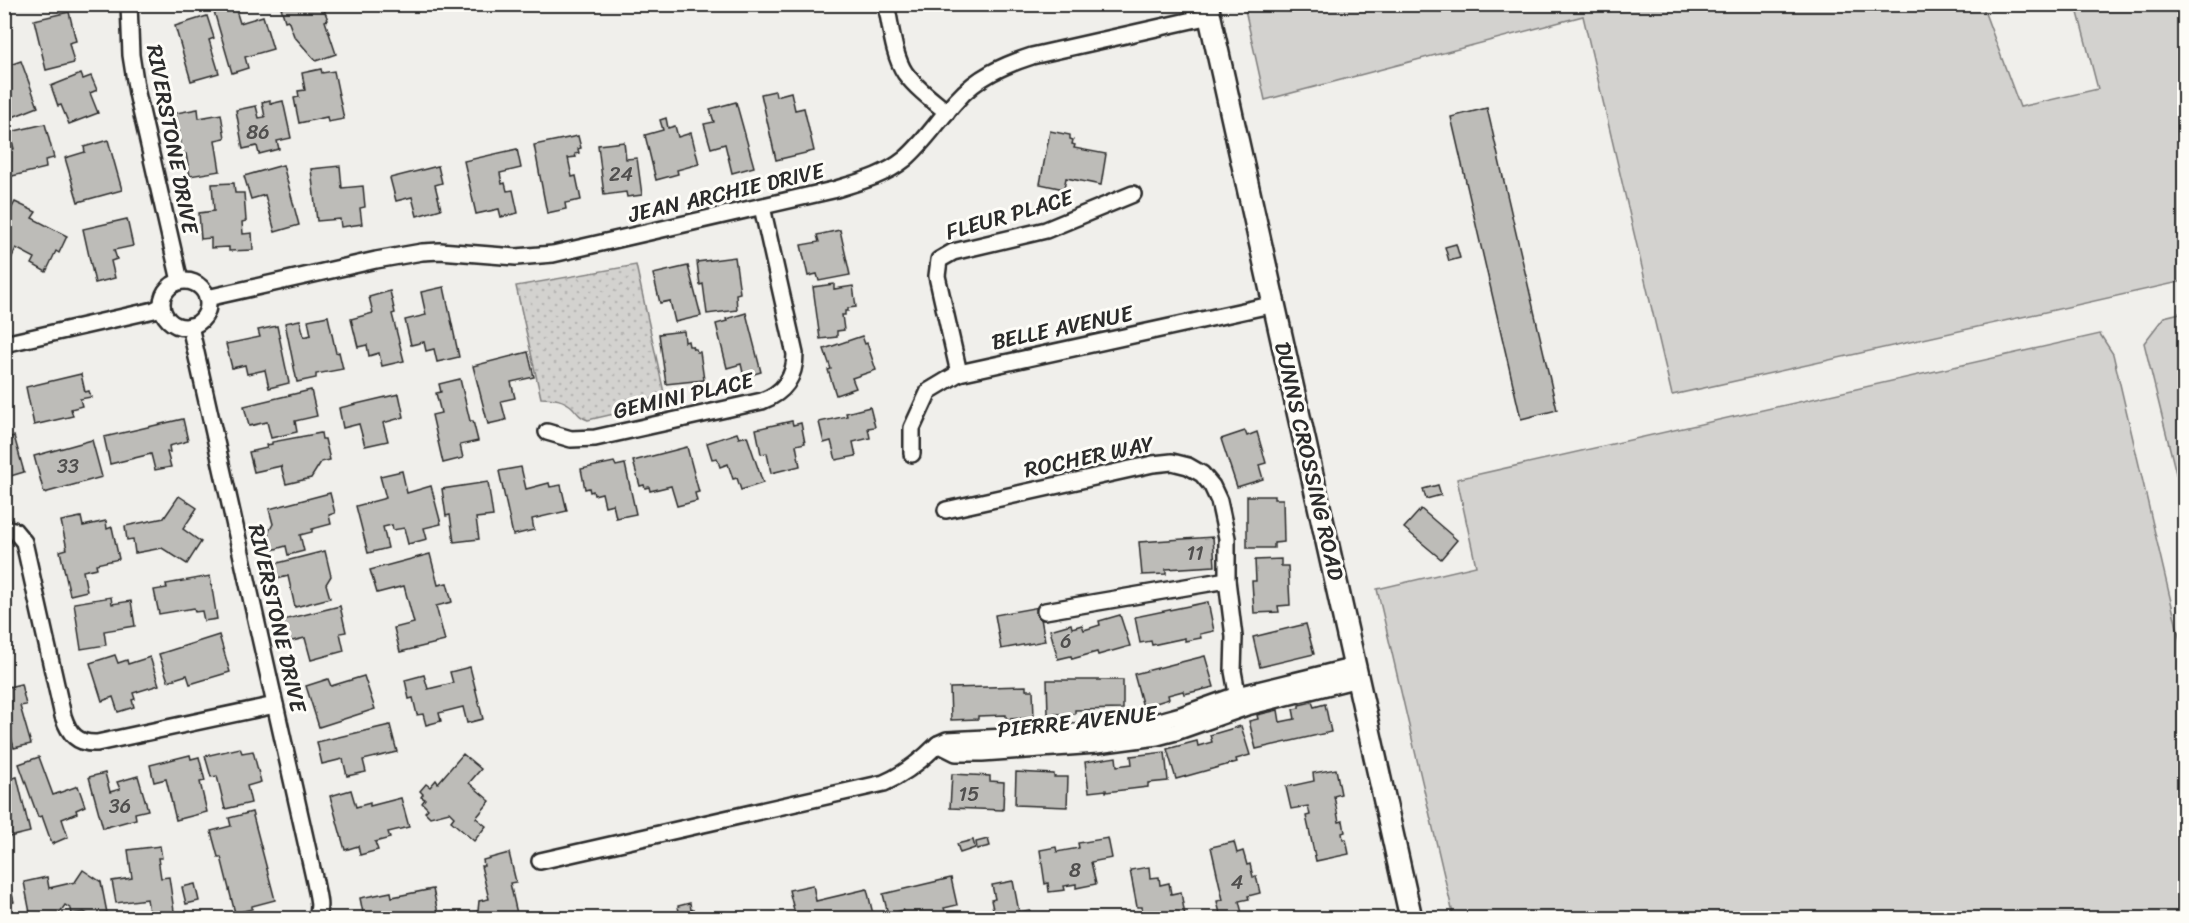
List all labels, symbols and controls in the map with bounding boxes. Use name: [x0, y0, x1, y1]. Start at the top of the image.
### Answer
street label: RIVERSTONE DRIVE: [135, 41, 210, 239]
house number: 86: [246, 115, 270, 150]
street label: JEAN ARCHIE DRIVE: [623, 151, 830, 234]
house number: 24: [609, 157, 633, 192]
street label: FLEUR PLACE: [941, 177, 1079, 251]
street label: BELLE AVENUE: [988, 293, 1138, 361]
street label: DUNNS CROSSING ROAD: [1263, 338, 1356, 584]
street label: GEMINI PLACE: [609, 360, 759, 431]
street label: ROCHER WAY: [1021, 424, 1158, 489]
house number: 33: [57, 449, 79, 484]
street label: RIVERSTONE DRIVE: [237, 520, 319, 718]
house number: 11: [1186, 536, 1204, 571]
house number: 6: [1060, 624, 1072, 659]
street label: PIERRE AVENUE: [995, 694, 1160, 749]
house number: 15: [959, 777, 979, 812]
house number: 36: [109, 789, 131, 824]
house number: 8: [1069, 853, 1081, 888]
house number: 4: [1231, 865, 1243, 900]

